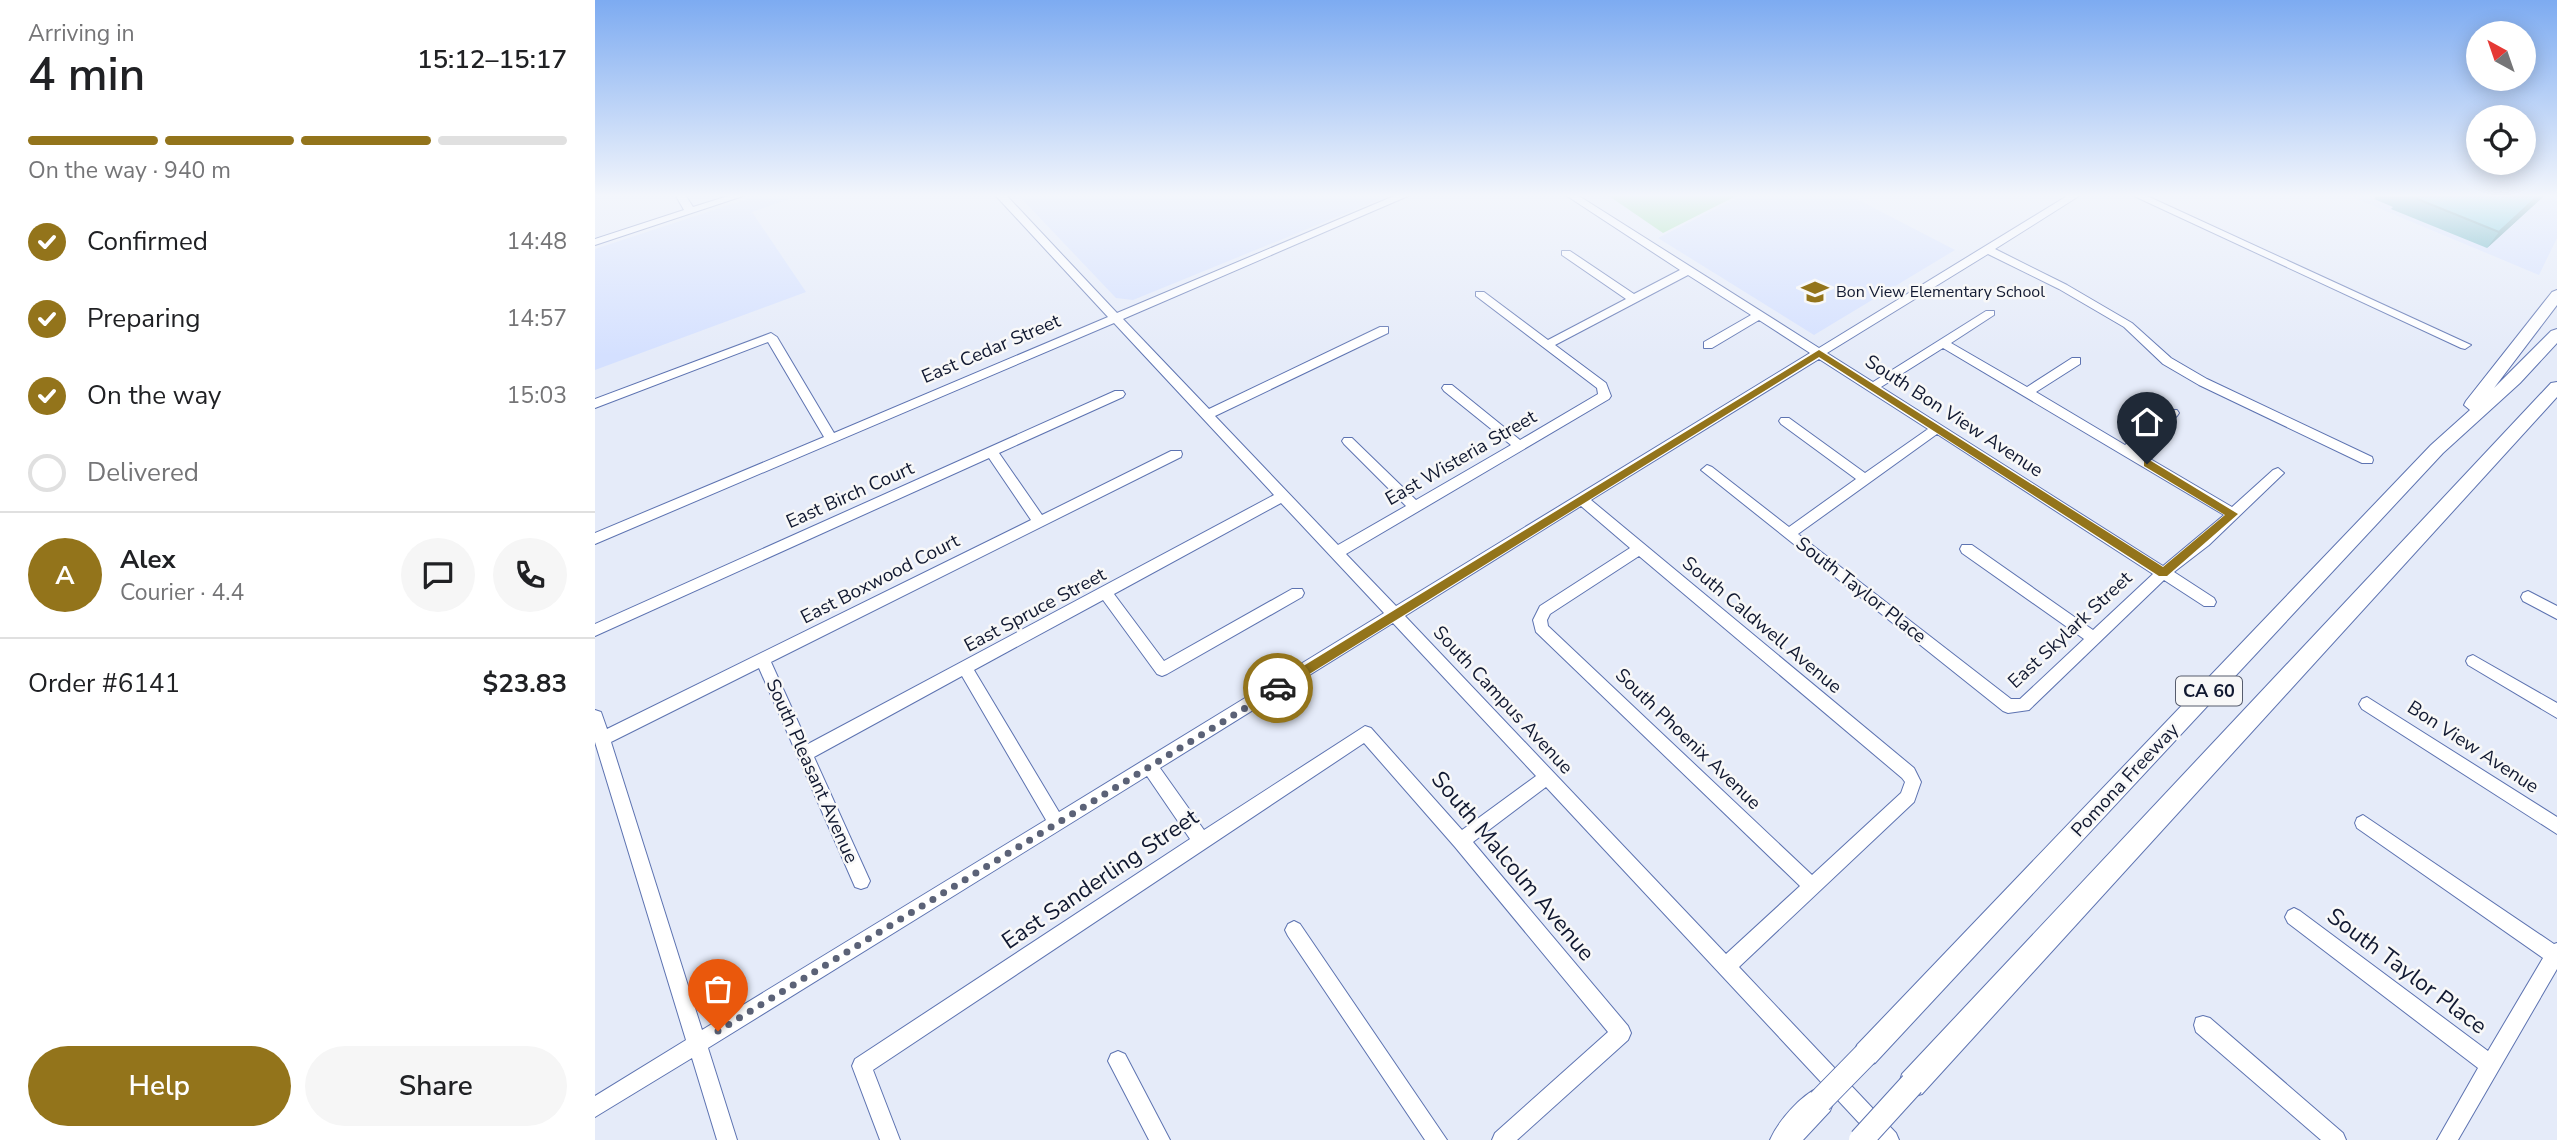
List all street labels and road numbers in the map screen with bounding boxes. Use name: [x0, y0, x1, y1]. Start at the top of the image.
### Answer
street label: East Cedar Street: [918, 308, 1065, 390]
street label: South Bon View Avenue: [1860, 349, 2048, 483]
street label: East Wisteria Street: [1381, 404, 1542, 512]
street label: East Birch Court: [782, 455, 918, 535]
street label: East Boxwood Court: [796, 528, 964, 630]
street label: South Taylor Place: [1790, 531, 1932, 649]
street label: South Caldwell Avenue: [1677, 550, 1847, 700]
street label: East Spruce Street: [959, 561, 1111, 658]
street label: East Skylark Street: [2002, 565, 2138, 694]
street label: South Campus Avenue: [1427, 620, 1579, 780]
street label: South Phoenix Avenue: [1609, 662, 1767, 816]
street label: South Pleasant Avenue: [760, 675, 864, 867]
road number: CA 60: [2176, 676, 2242, 706]
street label: Bon View Avenue: [2402, 695, 2544, 799]
street label: Pomona Freeway: [2065, 717, 2185, 843]
street label: South Malcolm Avenue: [1424, 764, 1602, 968]
street label: East Sanderling Street: [996, 801, 1205, 956]
street label: South Taylor Place: [2321, 901, 2493, 1041]

